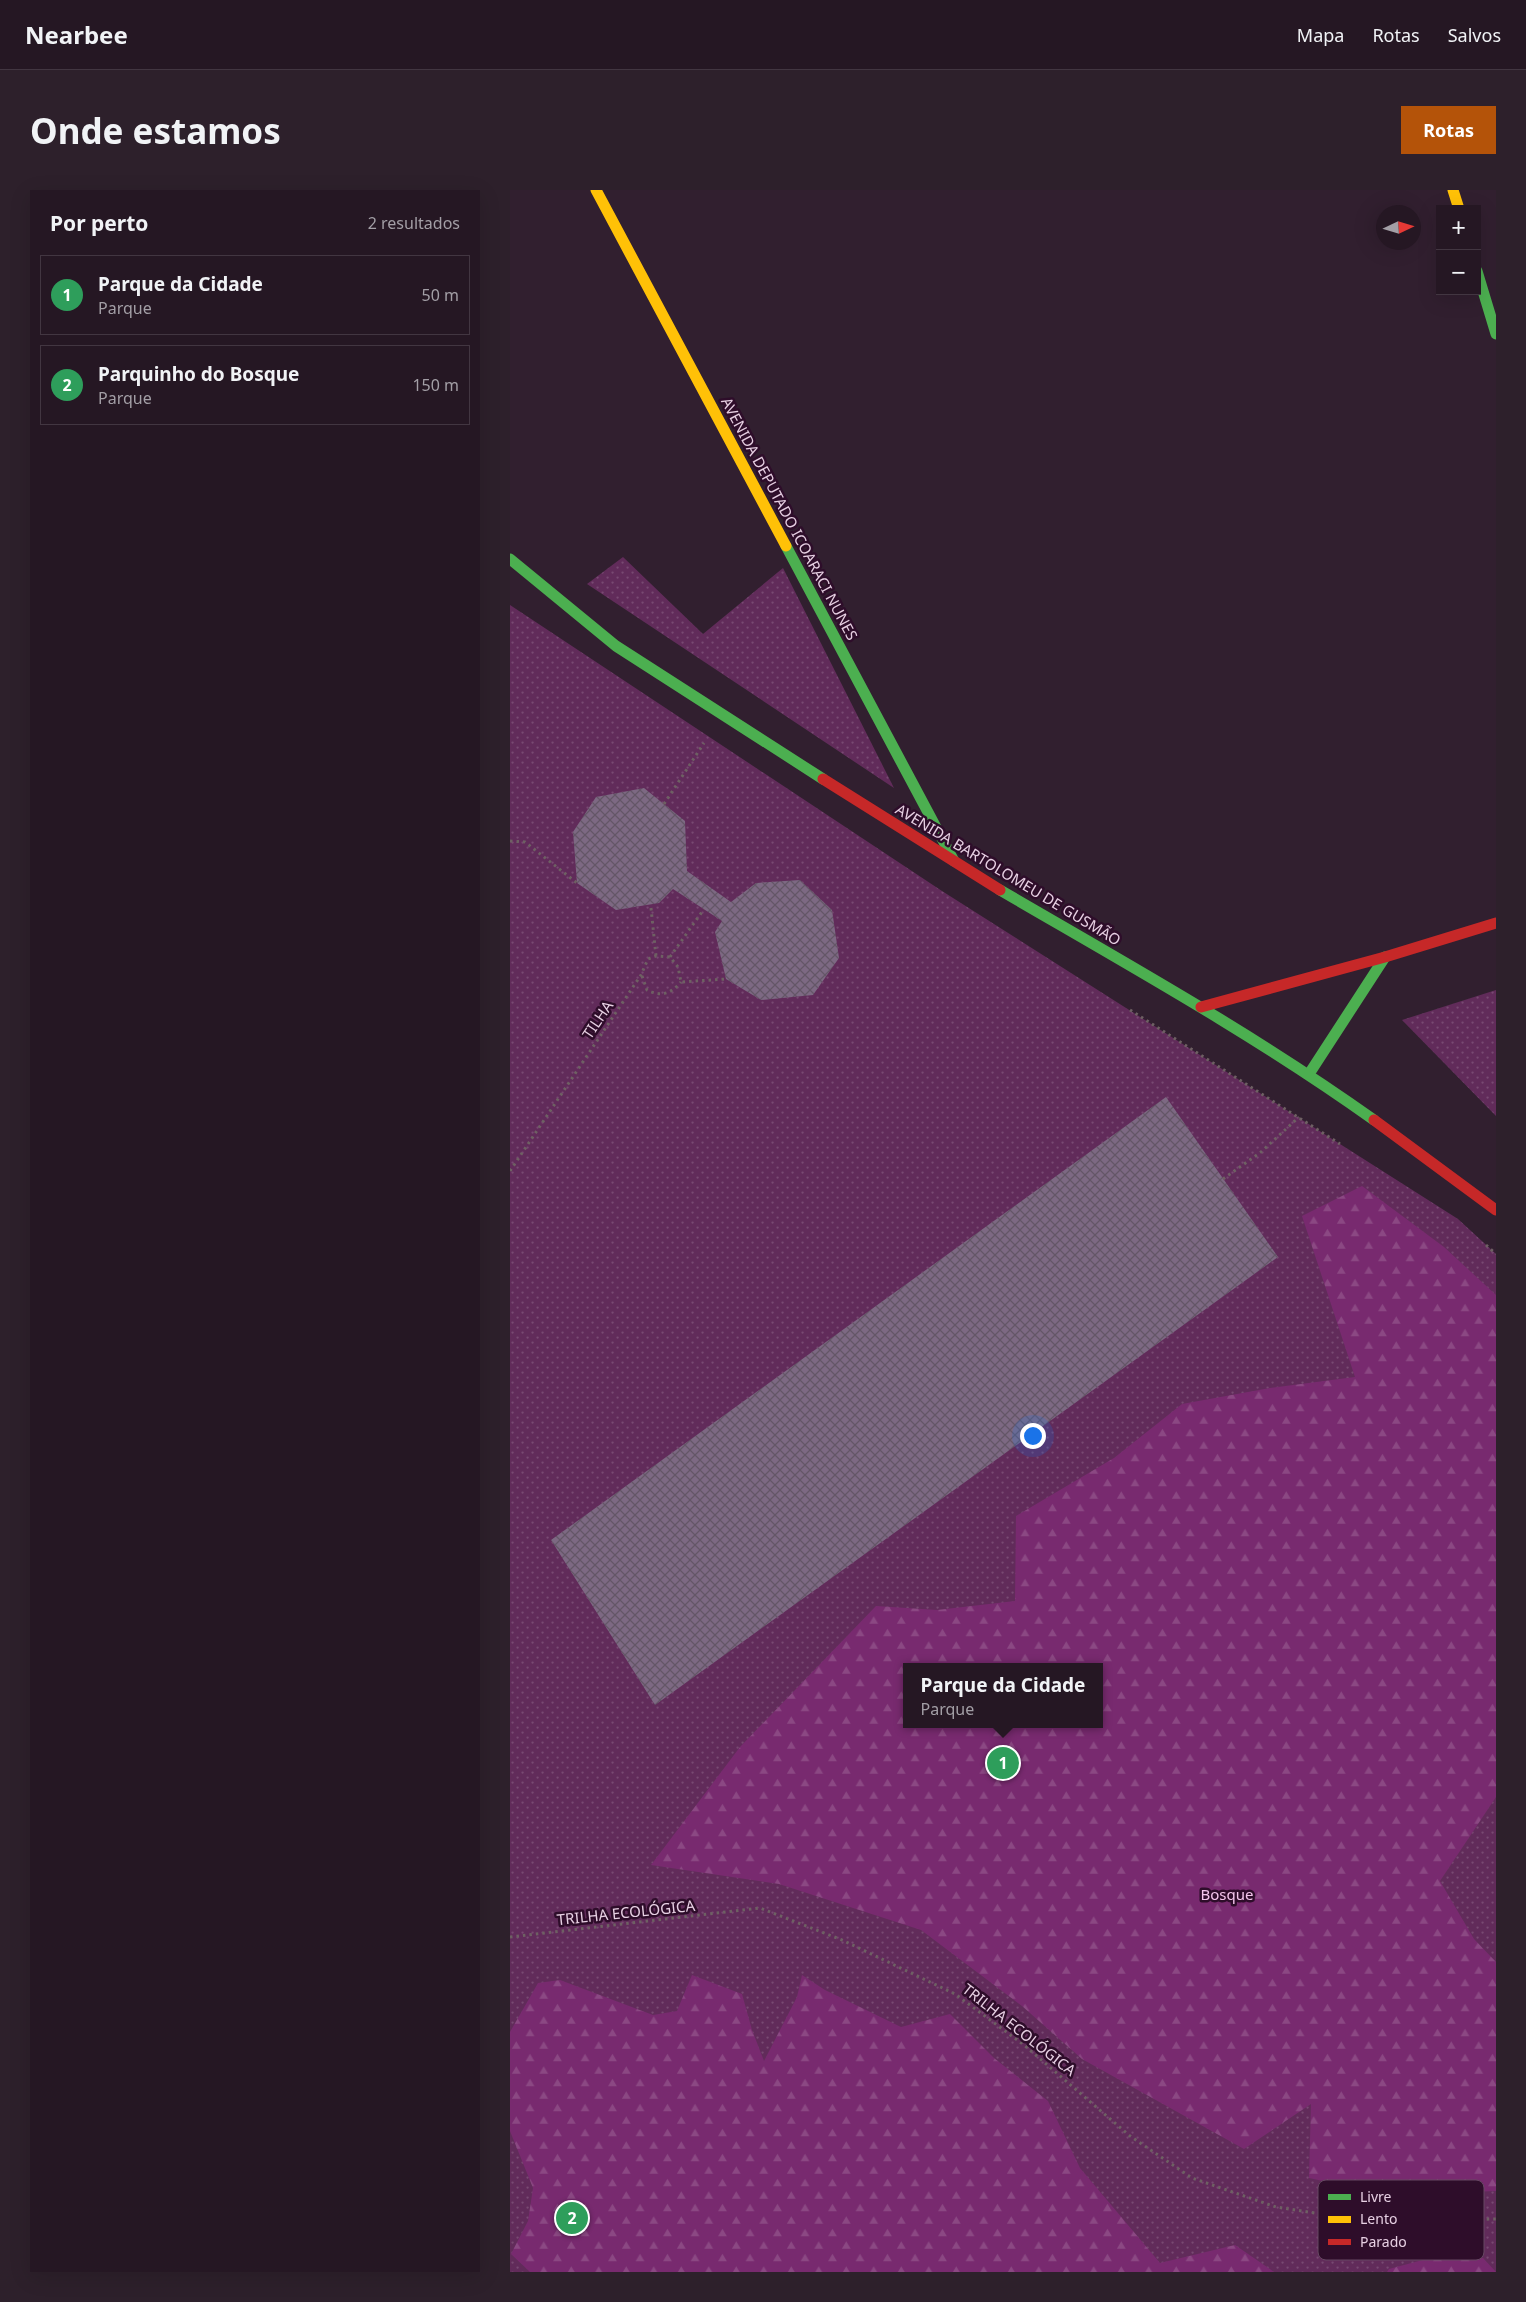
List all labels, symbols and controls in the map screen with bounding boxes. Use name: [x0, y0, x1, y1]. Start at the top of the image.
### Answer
text: Nearbee: [25, 18, 128, 51]
text: Mapa: [1297, 23, 1344, 47]
text: Rotas: [1372, 23, 1420, 47]
text: Salvos: [1448, 23, 1501, 47]
button: Rotas: [1401, 106, 1496, 154]
text: Onde estamos: [30, 107, 281, 154]
north arrow: [1376, 205, 1421, 250]
map controls: [1436, 205, 1481, 295]
button: +: [1436, 205, 1481, 250]
text: Por perto: [50, 209, 148, 237]
text: 2 resultados: [368, 212, 460, 234]
button: −: [1436, 250, 1481, 295]
text: Parque da Cidade: [98, 271, 263, 297]
text: 1: [62, 284, 72, 306]
text: 50 m: [422, 284, 459, 306]
text: Parque: [98, 297, 152, 319]
text: Parquinho do Bosque: [98, 361, 299, 387]
text: 2: [62, 374, 72, 396]
text: 150 m: [412, 374, 459, 396]
text: Parque: [98, 387, 152, 409]
street label: AVENIDA DEPUTADO ICOARACI NUNES: [717, 394, 863, 643]
street label: AVENIDA BARTOLOMEU DE GUSMÃO: [892, 799, 1125, 950]
street label: TILHA: [577, 996, 617, 1042]
your location: [1020, 1423, 1046, 1449]
popup: [903, 1663, 1103, 1728]
text: Parque da Cidade: [921, 1672, 1085, 1698]
text: Parque: [921, 1698, 974, 1720]
pin: 1: [987, 1744, 1019, 1782]
park label: Bosque: [1201, 1884, 1253, 1904]
street label: TRILHA ECOLÓGICA: [556, 1895, 696, 1929]
street label: TRILHA ECOLÓGICA: [959, 1979, 1081, 2080]
legend: [1318, 2180, 1484, 2260]
text: Livre: [1360, 2187, 1392, 2206]
pin: 2: [556, 2199, 588, 2237]
text: Lento: [1360, 2209, 1397, 2228]
text: Parado: [1360, 2232, 1407, 2251]

